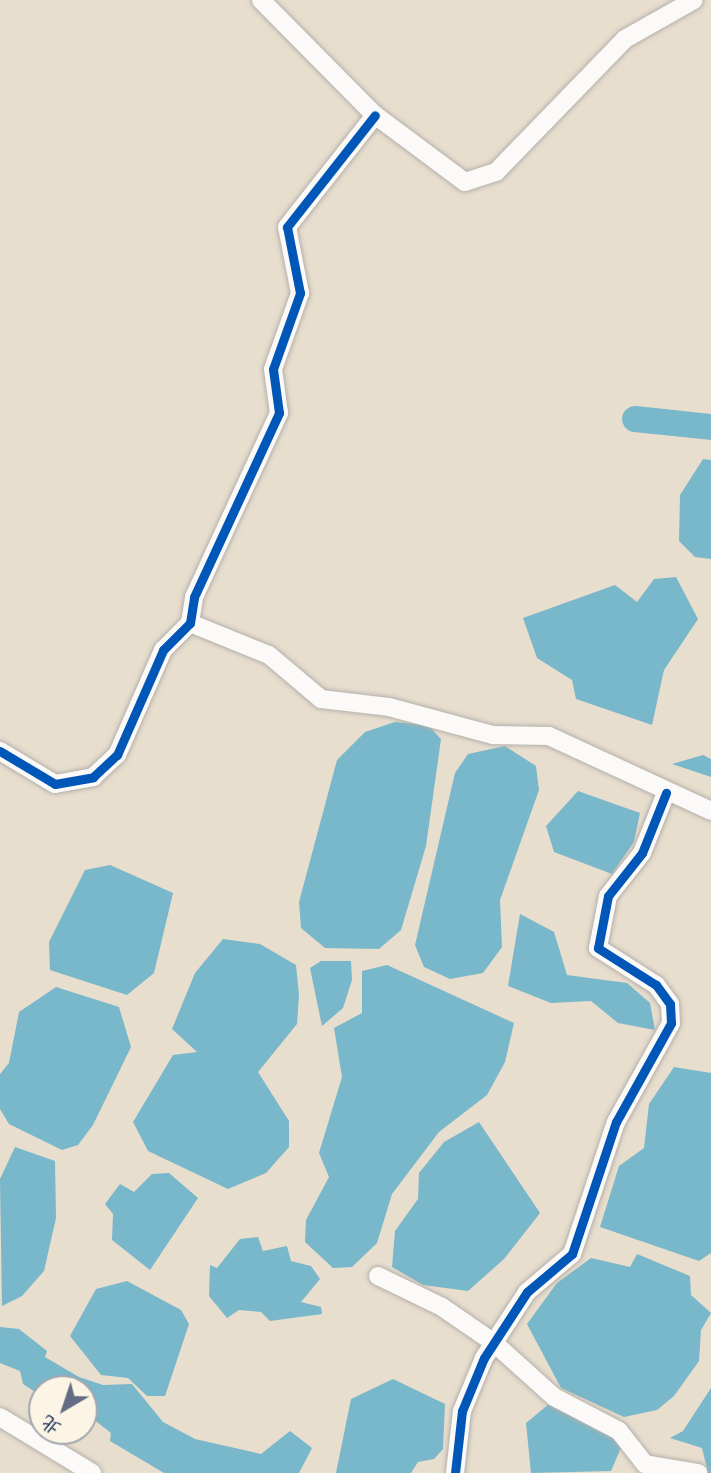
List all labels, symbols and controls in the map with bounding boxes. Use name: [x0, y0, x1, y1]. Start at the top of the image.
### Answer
north arrow: [28, 1375, 98, 1445]
text: 北: [37, 1410, 65, 1439]

